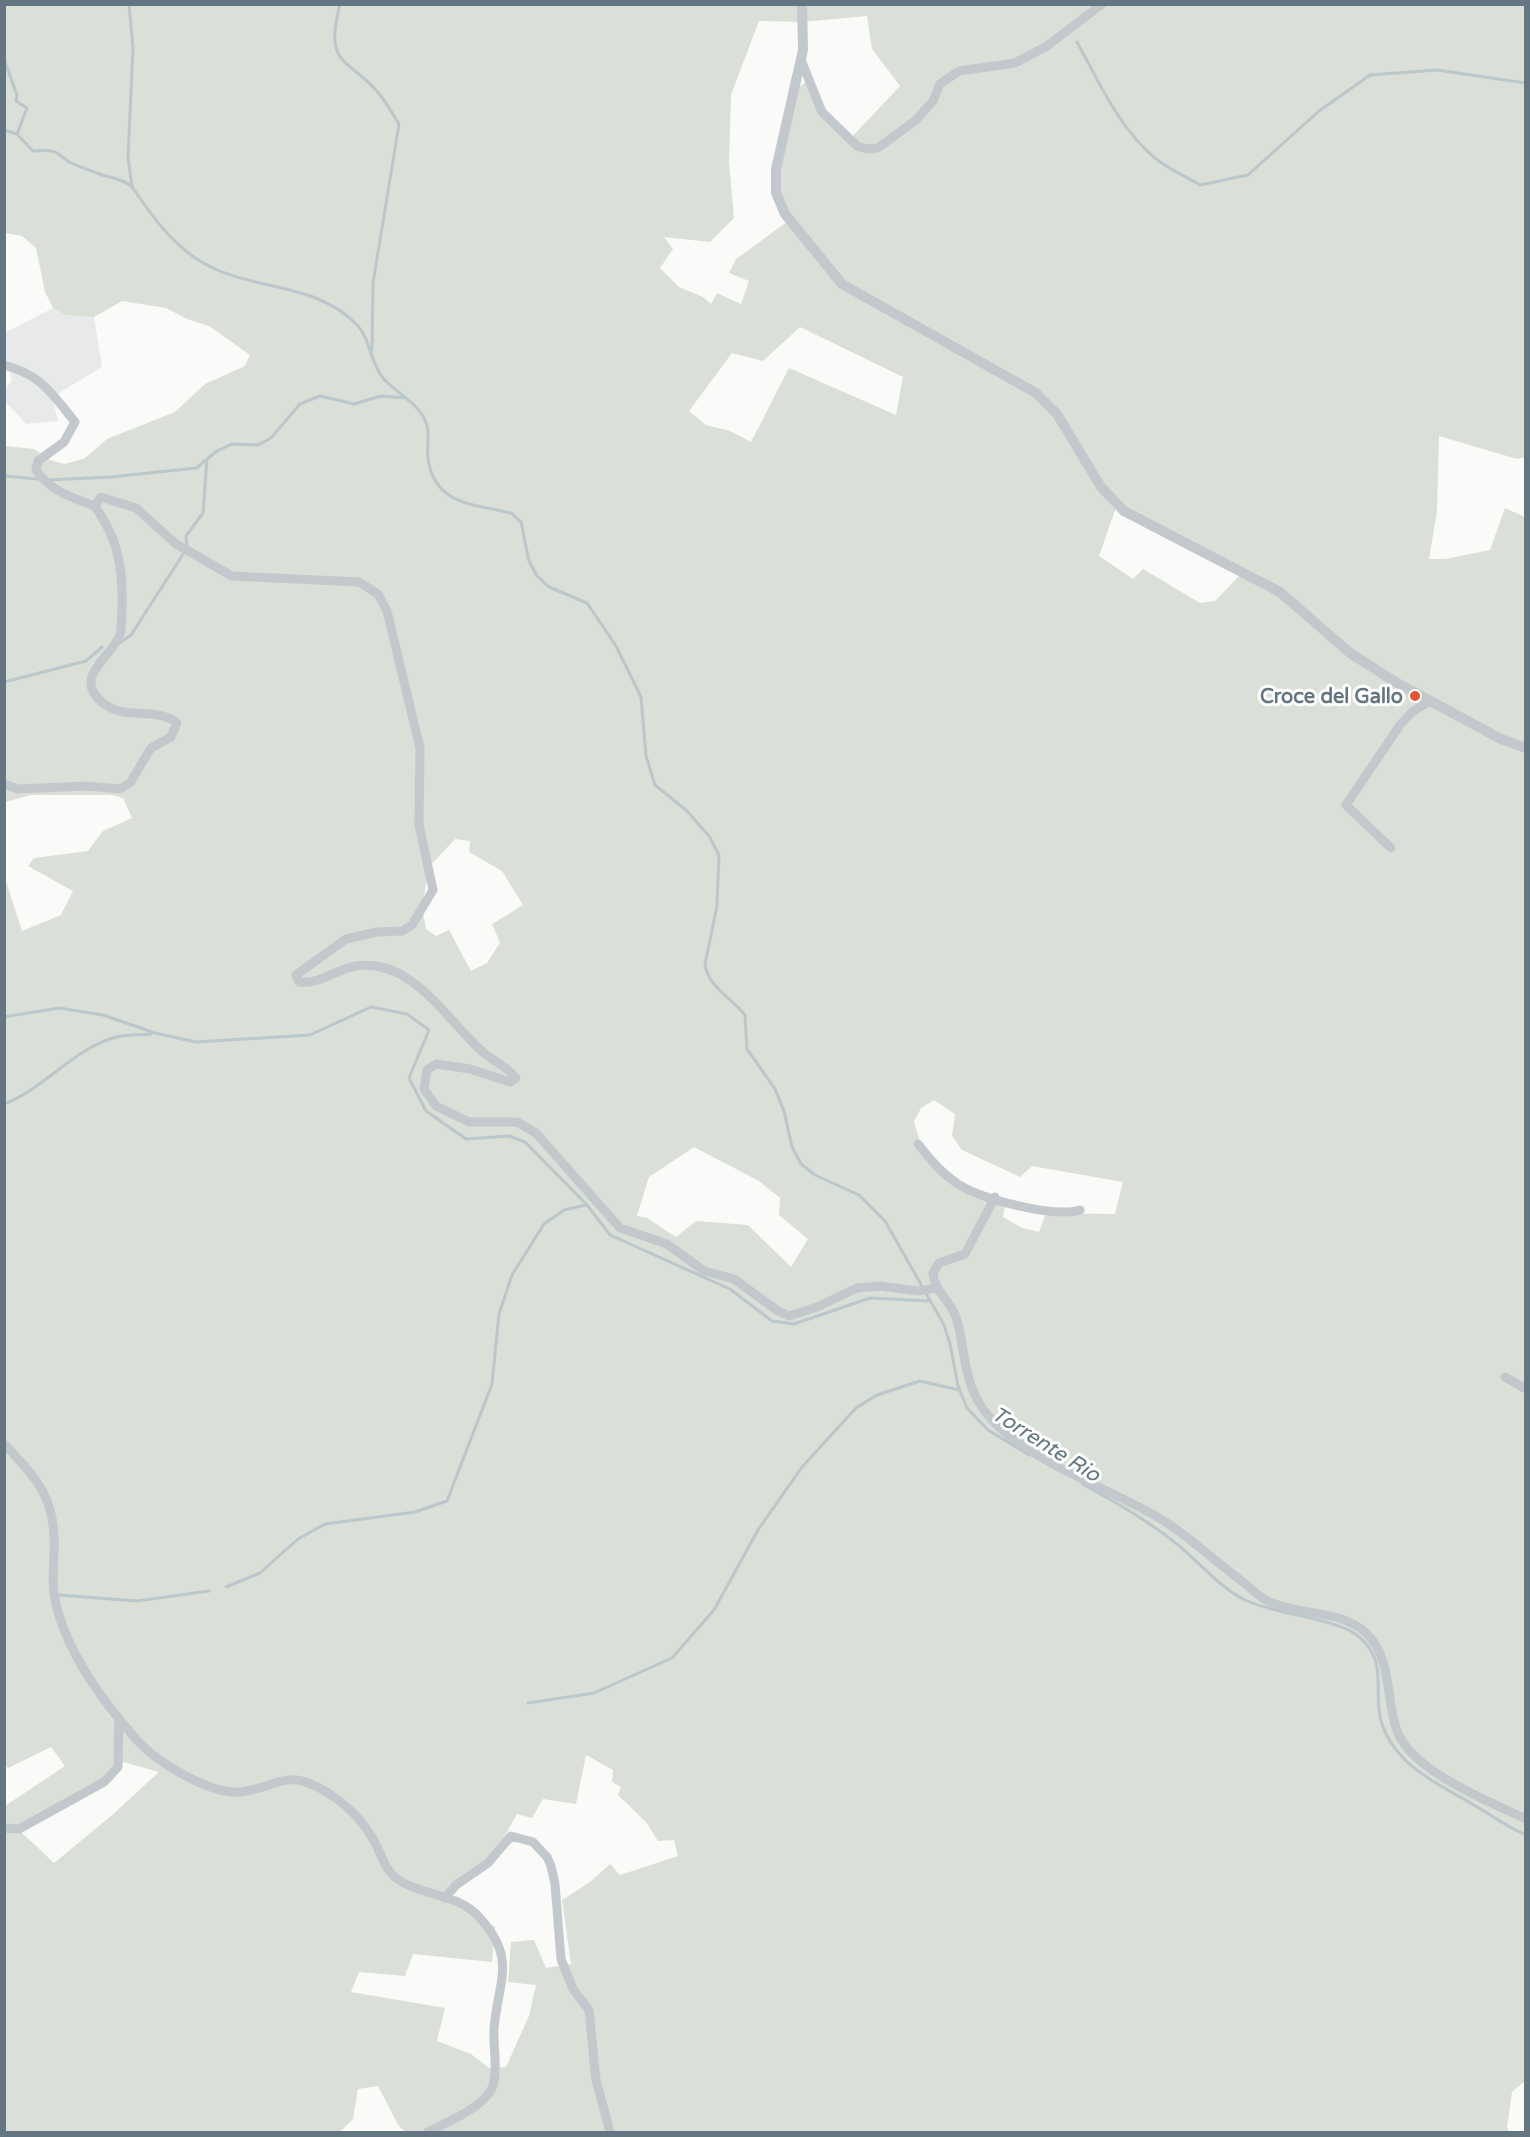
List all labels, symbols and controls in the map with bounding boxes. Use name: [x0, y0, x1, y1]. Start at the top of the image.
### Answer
place label: Croce del Gallo: [1260, 685, 1403, 709]
marker: Croce del Gallo: [1408, 689, 1422, 703]
water label: Torrente Rio: [987, 1401, 1105, 1488]

